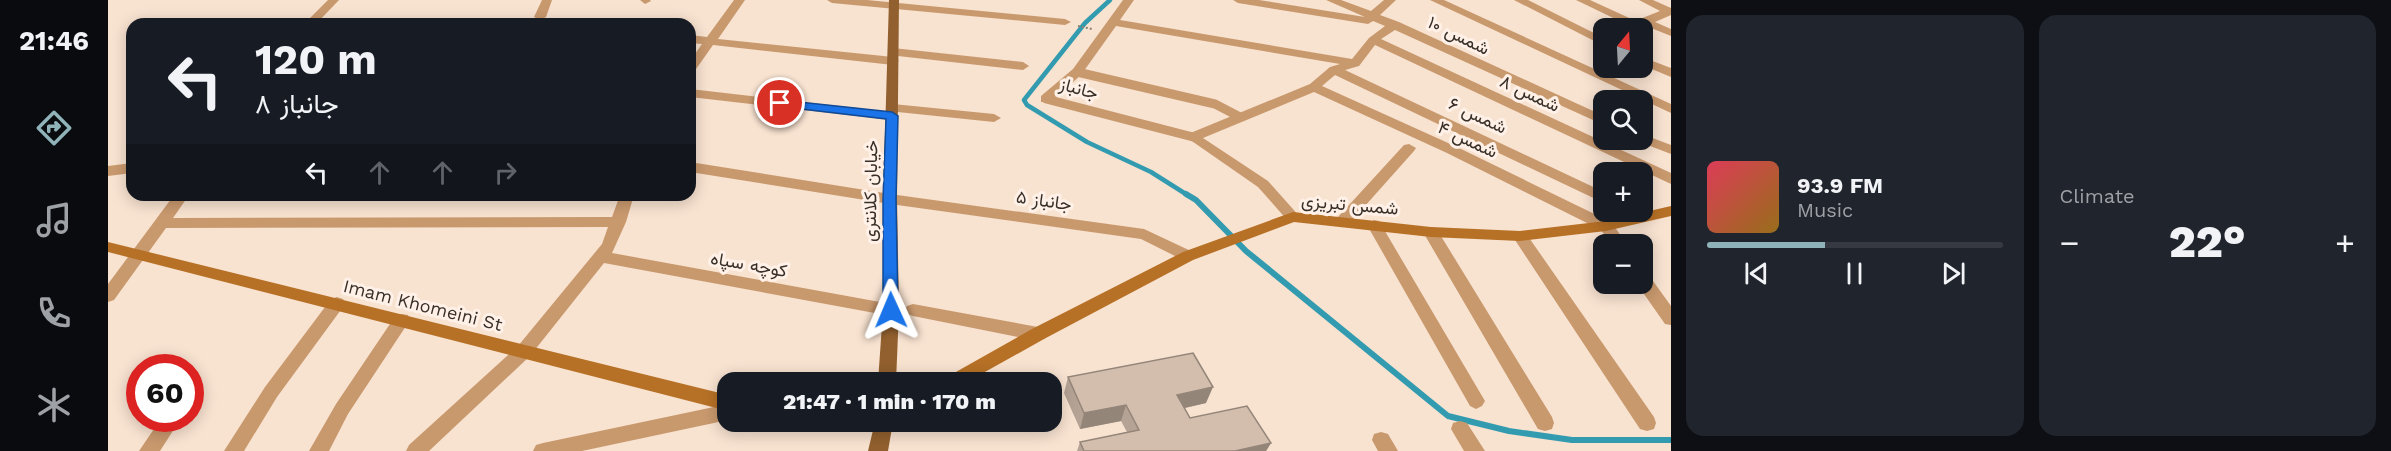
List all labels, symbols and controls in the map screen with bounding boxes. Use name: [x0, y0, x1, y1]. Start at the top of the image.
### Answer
street label: شمس ۱۰: [1424, 11, 1493, 60]
north arrow: [1593, 18, 1653, 78]
map controls: [1593, 18, 1653, 294]
text: 21:46: [19, 25, 89, 57]
text: 120 m: [255, 35, 377, 84]
icon: left: [156, 42, 234, 120]
street label: شمس ۸: [1496, 70, 1563, 117]
street label: جانباز: [1056, 73, 1101, 104]
pin: [754, 77, 805, 128]
icon: arrive: [763, 86, 796, 119]
text: جانباز ۸: [255, 88, 339, 120]
button: search: [1593, 90, 1653, 150]
street label: شمس ۶: [1445, 92, 1510, 138]
icon: directions: [33, 107, 75, 149]
street label: شمس ۴: [1434, 116, 1501, 163]
street label: خیابان کلانتری: [859, 140, 882, 242]
icon: left: [300, 156, 333, 189]
icon: ahead: [363, 156, 396, 189]
icon: ahead: [426, 156, 459, 189]
icon: right: [489, 156, 522, 189]
button: +: [1593, 162, 1653, 222]
text: 93.9 FM: [1797, 173, 1883, 198]
text: Climate: [2060, 184, 2135, 208]
street label: جانباز ۵: [1015, 186, 1073, 215]
street label: شمس تبریزی: [1300, 189, 1399, 220]
text: Music: [1797, 198, 1853, 222]
icon: music: [33, 199, 75, 241]
text: 22°: [2169, 215, 2246, 268]
text: −: [2060, 223, 2079, 262]
text: +: [2335, 223, 2355, 262]
button: −: [1593, 234, 1653, 294]
street label: کوچه سپاه: [709, 247, 789, 283]
icon: previous: [1740, 257, 1773, 290]
icon: pause: [1838, 257, 1871, 290]
icon: next: [1937, 257, 1970, 290]
street label: Imam Khomeini St: [341, 275, 505, 335]
position arrow: [859, 278, 923, 342]
icon: phone: [33, 292, 75, 334]
speed limit sign: 60: [126, 354, 204, 432]
icon: climate: [33, 384, 75, 426]
text: 21:47 · 1 min · 170 m: [783, 389, 996, 414]

